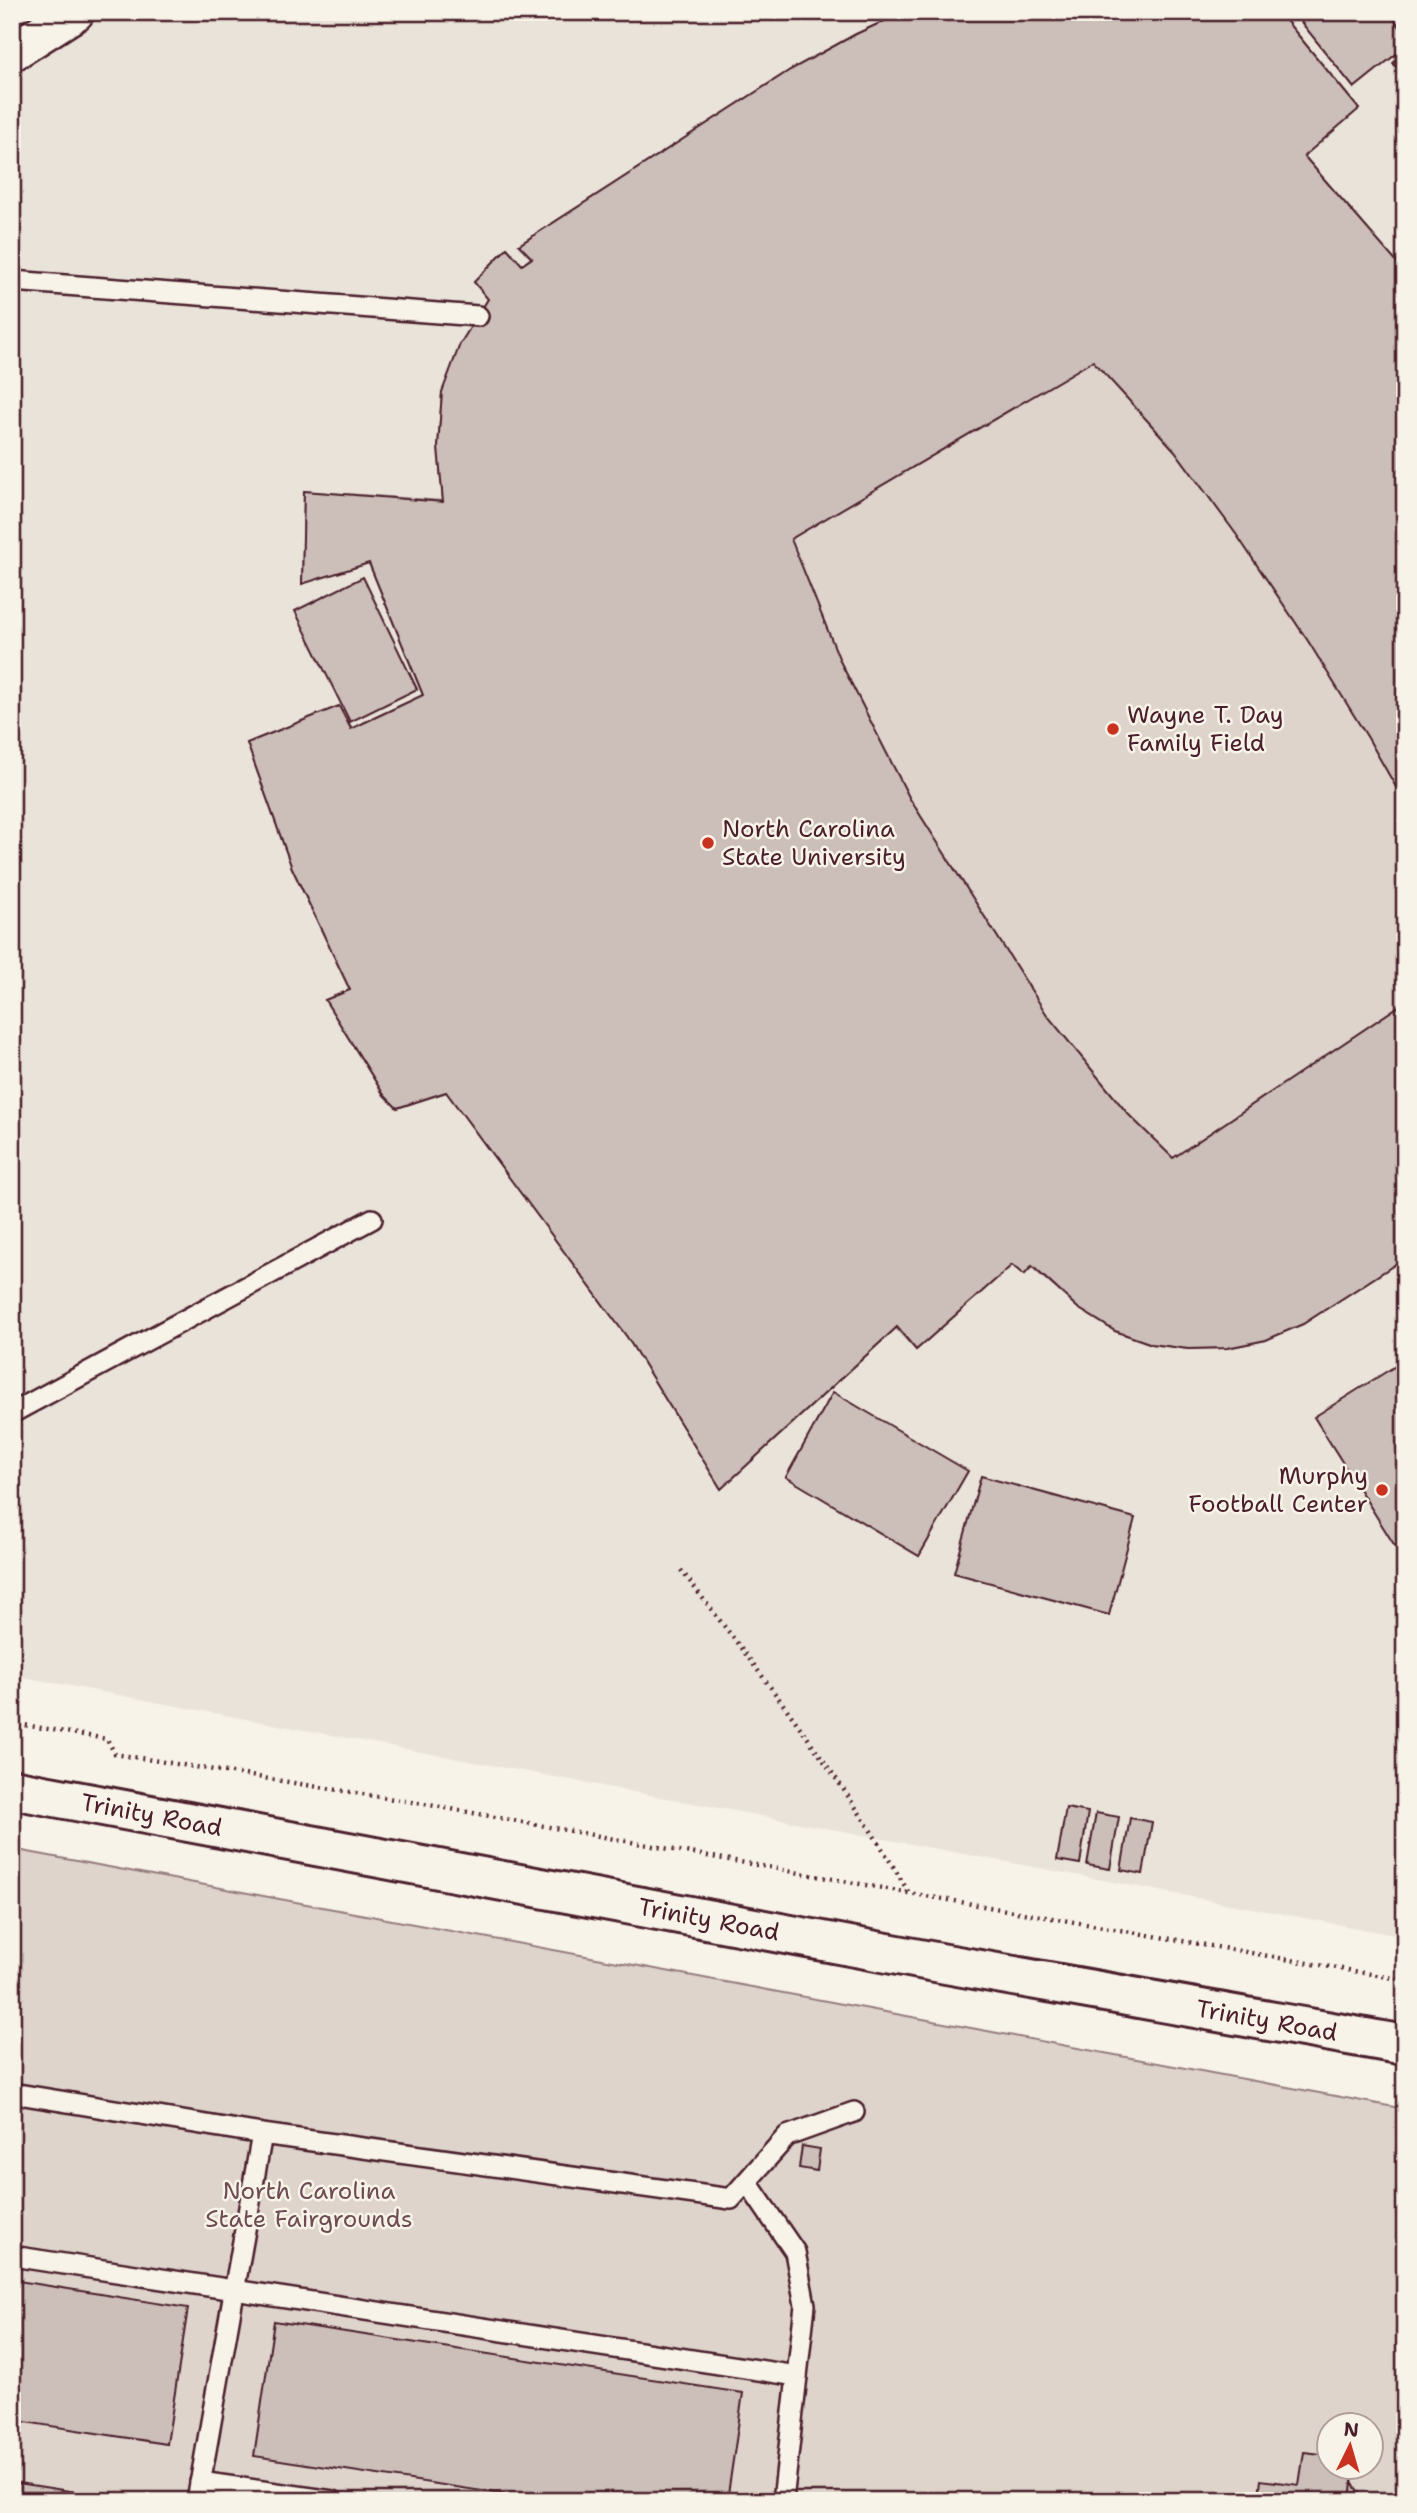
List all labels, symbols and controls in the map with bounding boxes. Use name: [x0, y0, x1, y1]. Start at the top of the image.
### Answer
place label: Wayne T. Day Family Field: [1127, 699, 1284, 759]
marker: Wayne T. Day Family Field: [1105, 721, 1121, 737]
place label: North Carolina State University: [722, 813, 906, 873]
marker: North Carolina State University: [700, 835, 716, 851]
place label: Murphy Football Center: [1189, 1460, 1368, 1520]
marker: Murphy Football Center: [1374, 1482, 1390, 1498]
street label: Trinity Road: [78, 1786, 225, 1844]
street label: Trinity Road: [636, 1891, 782, 1948]
street label: Trinity Road: [1194, 1992, 1340, 2049]
park label: North Carolina State Fairgrounds: [205, 2175, 413, 2235]
north arrow: [1316, 2412, 1386, 2482]
text: N: [1343, 2416, 1360, 2443]

